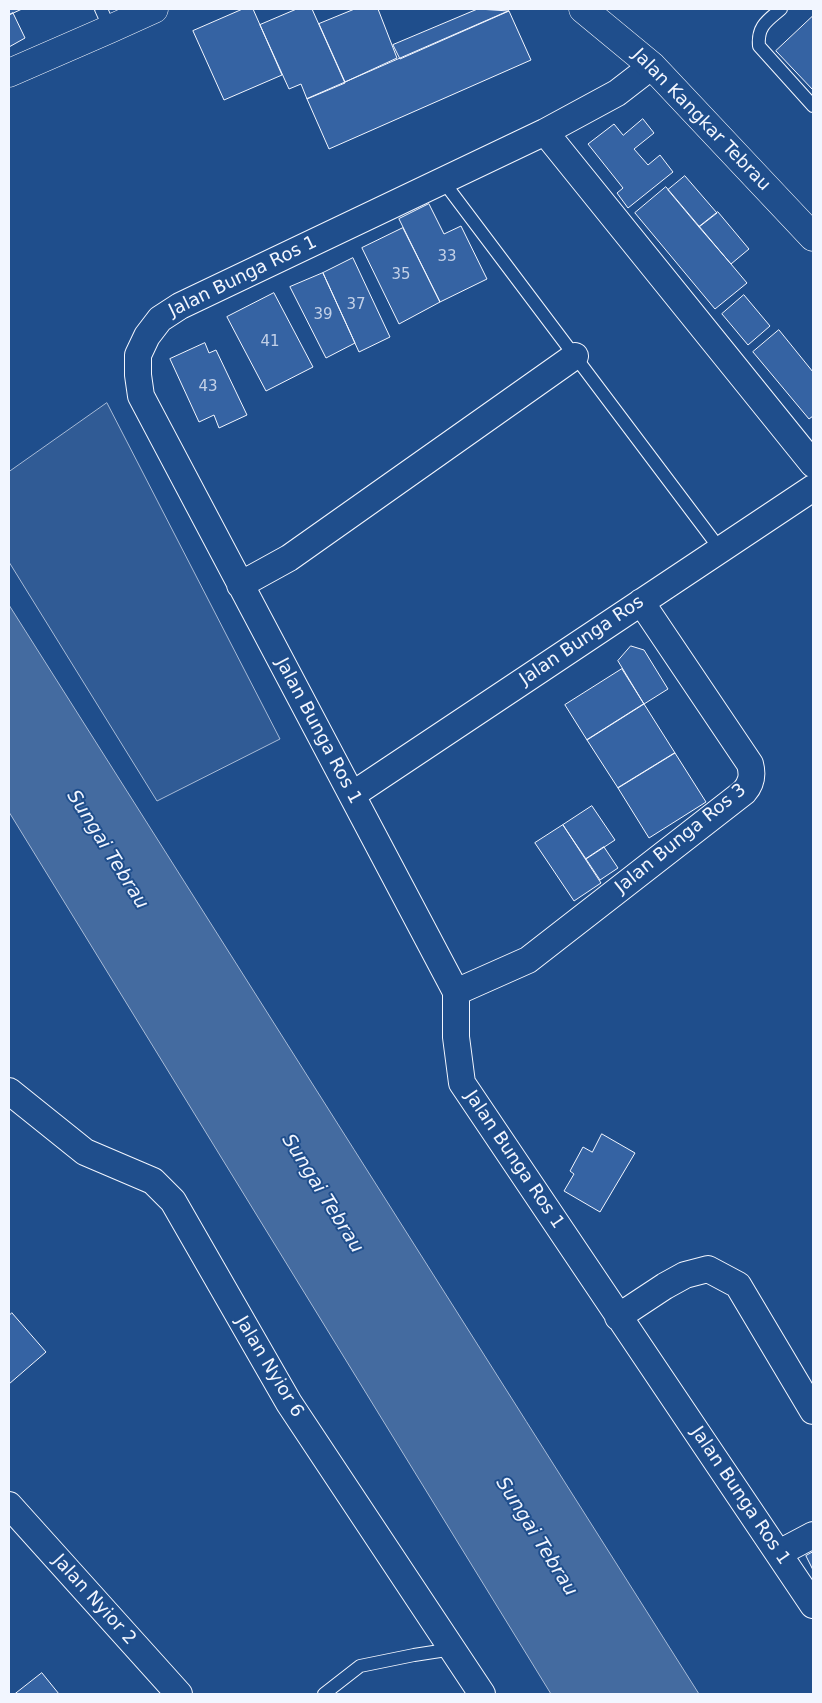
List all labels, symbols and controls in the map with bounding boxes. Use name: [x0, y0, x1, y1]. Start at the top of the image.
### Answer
street label: Jalan Kangkar Tebrau: [627, 44, 775, 196]
street label: Jalan Bunga Ros 1: [165, 232, 321, 322]
house number: 33: [437, 248, 457, 266]
house number: 35: [391, 266, 411, 284]
house number: 37: [346, 296, 366, 314]
house number: 39: [313, 306, 333, 324]
house number: 41: [260, 333, 280, 351]
house number: 43: [198, 378, 218, 396]
street label: Jalan Bunga Ros: [516, 592, 648, 690]
street label: Jalan Bunga Ros 1: [270, 654, 366, 808]
street label: Jalan Bunga Ros 3: [611, 780, 751, 898]
water label: Sungai Tebrau: [61, 786, 153, 914]
street label: Jalan Bunga Ros 1: [460, 1087, 568, 1233]
water label: Sungai Tebrau: [276, 1130, 368, 1258]
street label: Jalan Nyior 6: [230, 1312, 308, 1422]
street label: Jalan Bunga Ros 1: [686, 1423, 794, 1569]
water label: Sungai Tebrau: [490, 1473, 582, 1601]
street label: Jalan Nyior 2: [48, 1550, 140, 1650]

